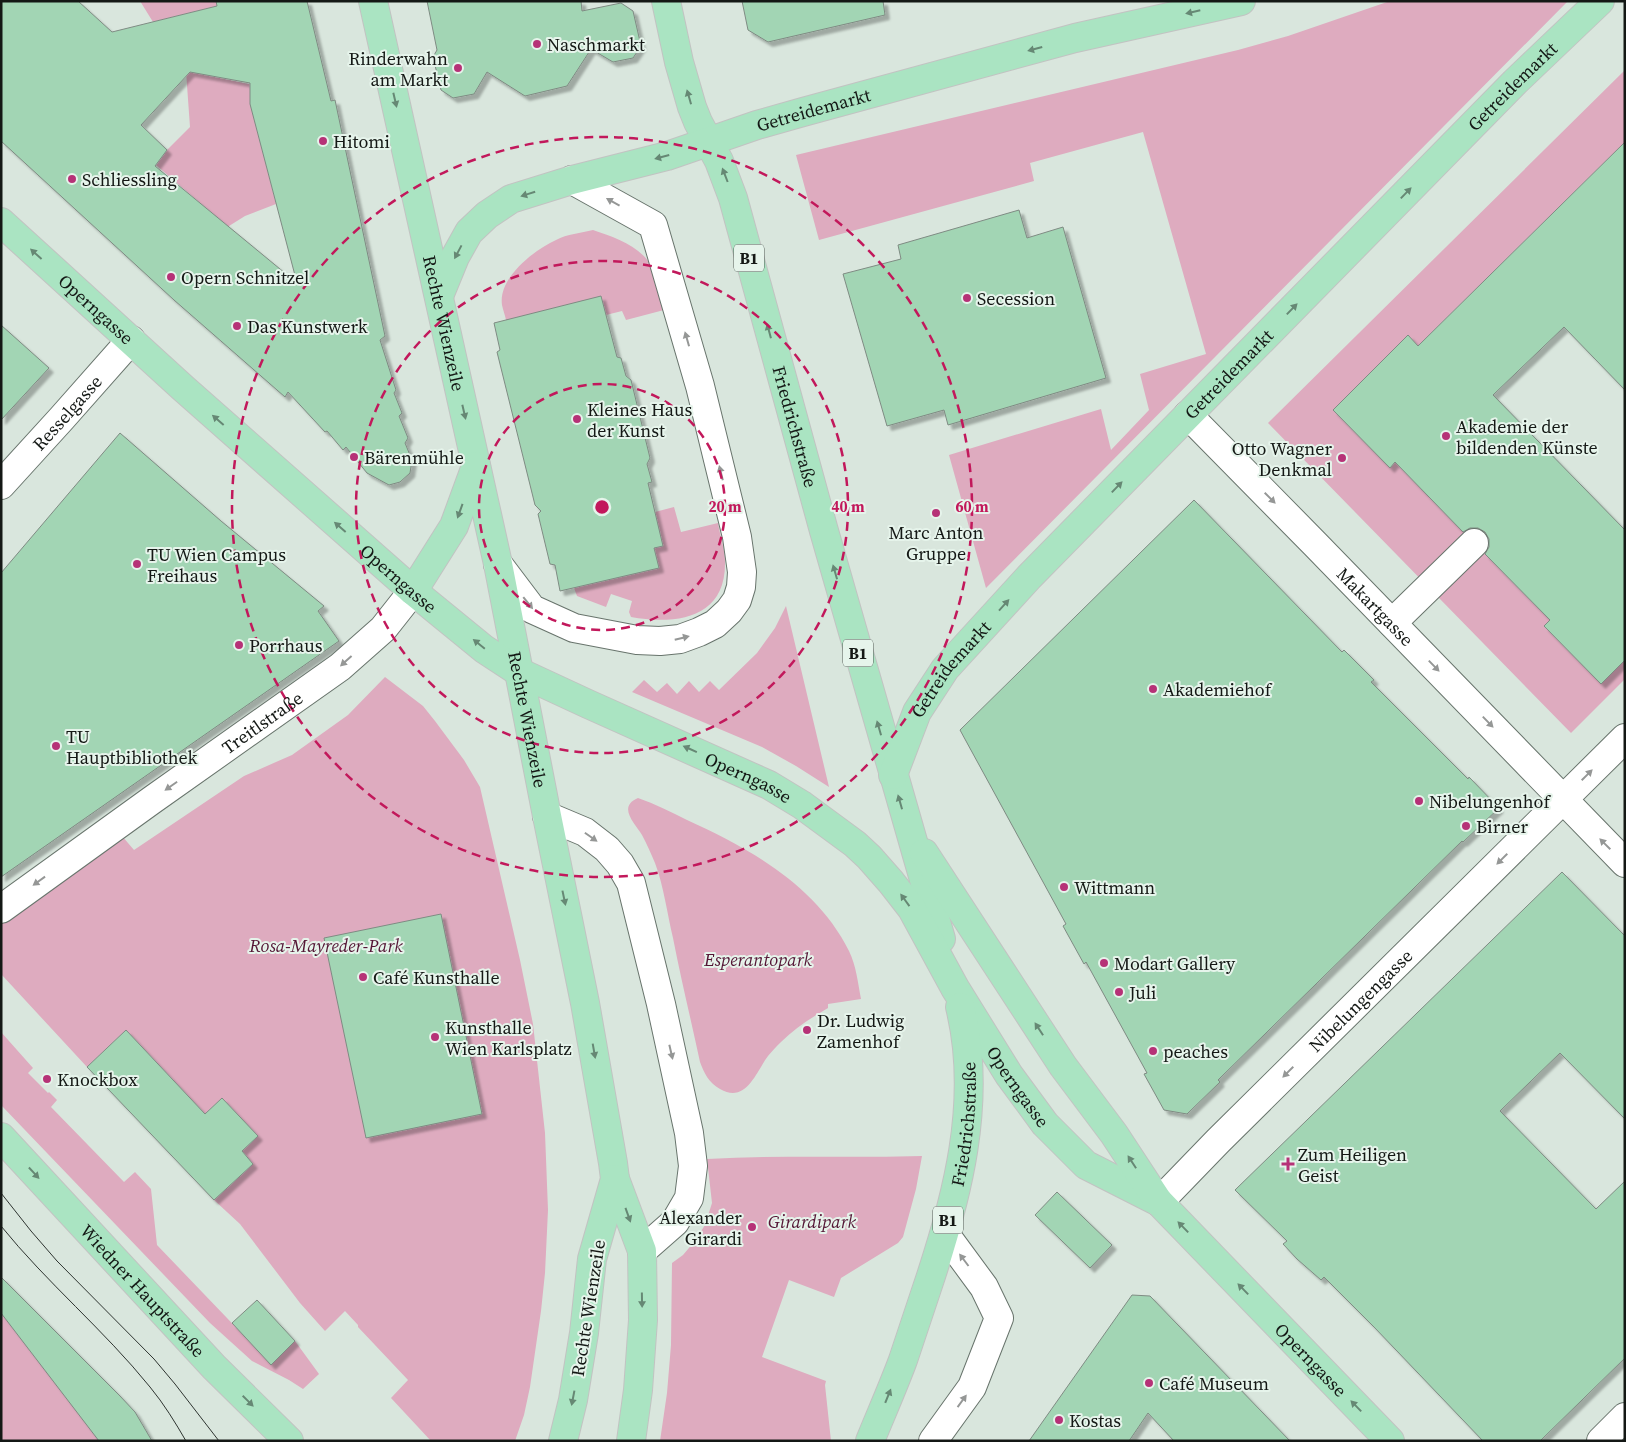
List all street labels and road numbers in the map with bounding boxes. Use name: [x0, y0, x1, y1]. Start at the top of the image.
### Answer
street label: Getreidemarkt: [1462, 36, 1563, 136]
street label: Getreidemarkt: [754, 82, 873, 137]
road number: B1: [734, 244, 764, 272]
street label: Rechte Wienzeile: [417, 253, 472, 393]
street label: Operngasse: [53, 268, 139, 350]
street label: Getreidemarkt: [1178, 323, 1278, 424]
street label: Friedrichstraße: [767, 363, 824, 490]
street label: Resselgasse: [26, 369, 107, 456]
street label: Operngasse: [355, 538, 442, 618]
street label: Makartgasse: [1332, 562, 1420, 651]
street label: Getreidemarkt: [904, 615, 996, 722]
road number: B1: [843, 640, 873, 666]
street label: Rechte Wienzeile: [503, 649, 554, 790]
street label: Treitlstraße: [217, 685, 307, 759]
street label: Operngasse: [701, 745, 797, 809]
street label: Nibelungengasse: [1303, 943, 1418, 1057]
street label: Operngasse: [981, 1041, 1056, 1132]
street label: Friedrichstraße: [944, 1061, 981, 1189]
road number: B1: [933, 1206, 963, 1234]
street label: Wiedner Hauptstraße: [75, 1218, 211, 1362]
street label: Rechte Wienzeile: [565, 1238, 611, 1378]
street label: Operngasse: [1270, 1317, 1353, 1402]

